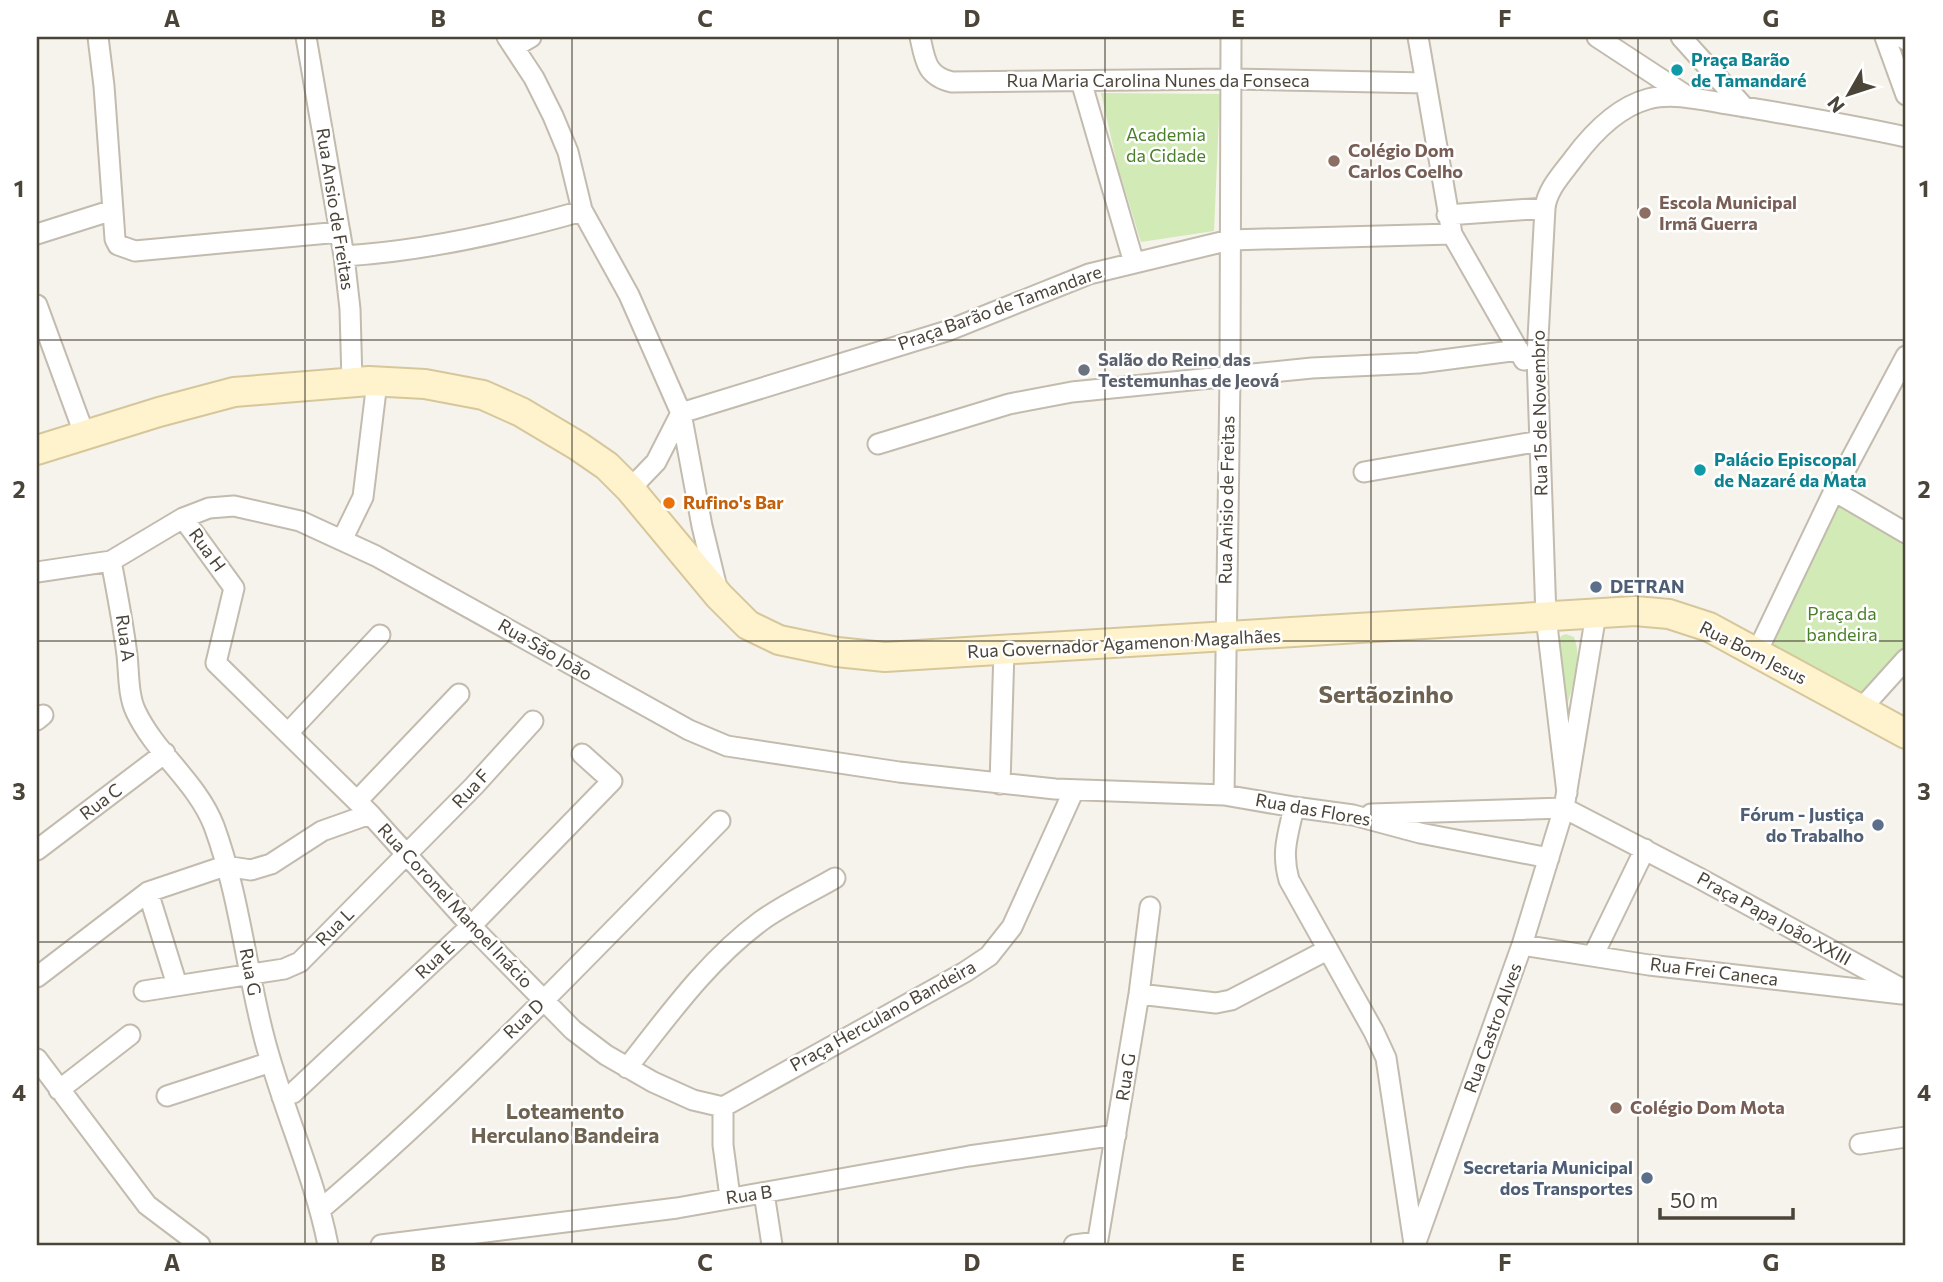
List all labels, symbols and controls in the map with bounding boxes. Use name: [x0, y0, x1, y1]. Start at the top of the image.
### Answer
text: A: [164, 4, 181, 32]
text: B: [430, 4, 446, 32]
text: C: [697, 4, 713, 32]
text: D: [964, 4, 981, 32]
text: E: [1231, 4, 1245, 32]
text: F: [1498, 4, 1512, 32]
text: G: [1763, 4, 1779, 32]
place label: Praça Barão de Tamandaré: [1691, 48, 1807, 91]
north arrow: [1814, 60, 1884, 130]
marker: Praça Barão de Tamandaré: [1669, 62, 1685, 78]
street label: Rua Maria Carolina Nunes da Fonseca: [1006, 69, 1310, 91]
text: N: [1822, 92, 1849, 118]
park label: Academia da Cidade: [1126, 123, 1206, 166]
street label: Rua Ansio de Freitas: [312, 126, 360, 292]
place label: Colégio Dom Carlos Coelho: [1348, 139, 1463, 182]
marker: Colégio Dom Carlos Coelho: [1326, 153, 1342, 169]
text: 1: [14, 174, 24, 202]
text: 1: [1919, 174, 1929, 202]
place label: Escola Municipal Irmã Guerra: [1659, 191, 1797, 234]
marker: Escola Municipal Irmã Guerra: [1637, 205, 1653, 221]
street label: Praça Barão de Tamandare: [895, 260, 1105, 354]
street label: Rua 15 de Novembro: [1527, 330, 1551, 496]
place label: Salão do Reino das Testemunhas de Jeová: [1098, 348, 1279, 391]
marker: Salão do Reino das Testemunhas de Jeová: [1076, 362, 1092, 378]
street label: Rua Anisio de Freitas: [1214, 415, 1238, 584]
place label: Palácio Episcopal de Nazaré da Mata: [1714, 448, 1867, 491]
marker: Palácio Episcopal de Nazaré da Mata: [1692, 462, 1708, 478]
text: 2: [12, 475, 26, 503]
text: 2: [1917, 475, 1931, 503]
place label: Rufino's Bar: [683, 491, 784, 513]
marker: Rufino's Bar: [661, 495, 677, 511]
street label: Rua H: [185, 523, 231, 575]
place label: DETRAN: [1610, 575, 1684, 597]
marker: DETRAN: [1588, 579, 1604, 595]
park label: Praça da bandeira: [1806, 602, 1878, 645]
street label: Rua A: [112, 613, 140, 663]
street label: Rua São João: [495, 613, 596, 685]
street label: Rua Bom Jesus: [1696, 616, 1811, 689]
street label: Rua Governador Agamenon Magalhães: [967, 624, 1281, 662]
district label: Sertãozinho: [1318, 679, 1454, 708]
street label: Rua F: [447, 764, 494, 812]
text: 3: [12, 777, 26, 805]
text: 3: [1917, 777, 1931, 805]
street label: Rua C: [75, 778, 126, 824]
street label: Rua das Flores: [1254, 788, 1372, 830]
place label: Fórum - Justiça do Trabalho: [1740, 803, 1864, 846]
marker: Fórum - Justiça do Trabalho: [1870, 817, 1886, 833]
street label: Rua Coronel Manoel Inácio: [374, 818, 538, 992]
street label: Praça Papa João XXIII: [1694, 867, 1855, 970]
street label: Rua L: [311, 903, 358, 950]
street label: Rua E: [410, 936, 458, 983]
street label: Rua G: [236, 946, 266, 998]
street label: Rua Frei Caneca: [1649, 952, 1780, 990]
street label: Praça Herculano Bandeira: [786, 955, 979, 1075]
street label: Rua Castro Alves: [1458, 960, 1526, 1096]
street label: Rua D: [498, 994, 548, 1043]
street label: Rua G: [1110, 1051, 1140, 1102]
text: 4: [12, 1078, 26, 1106]
text: 4: [1917, 1078, 1931, 1106]
place label: Colégio Dom Mota: [1630, 1096, 1785, 1118]
district label: Loteamento Herculano Bandeira: [471, 1098, 659, 1147]
marker: Colégio Dom Mota: [1608, 1100, 1624, 1116]
place label: Secretaria Municipal dos Transportes: [1463, 1156, 1633, 1199]
marker: Secretaria Municipal dos Transportes: [1639, 1170, 1655, 1186]
scale bar: [1660, 1177, 1792, 1221]
street label: Rua B: [724, 1180, 773, 1208]
text: 50 m: [1670, 1187, 1718, 1212]
text: A: [164, 1248, 181, 1276]
text: B: [430, 1248, 446, 1276]
text: C: [697, 1248, 713, 1276]
text: D: [964, 1248, 981, 1276]
text: E: [1231, 1248, 1245, 1276]
text: F: [1498, 1248, 1512, 1276]
text: G: [1763, 1248, 1779, 1276]

